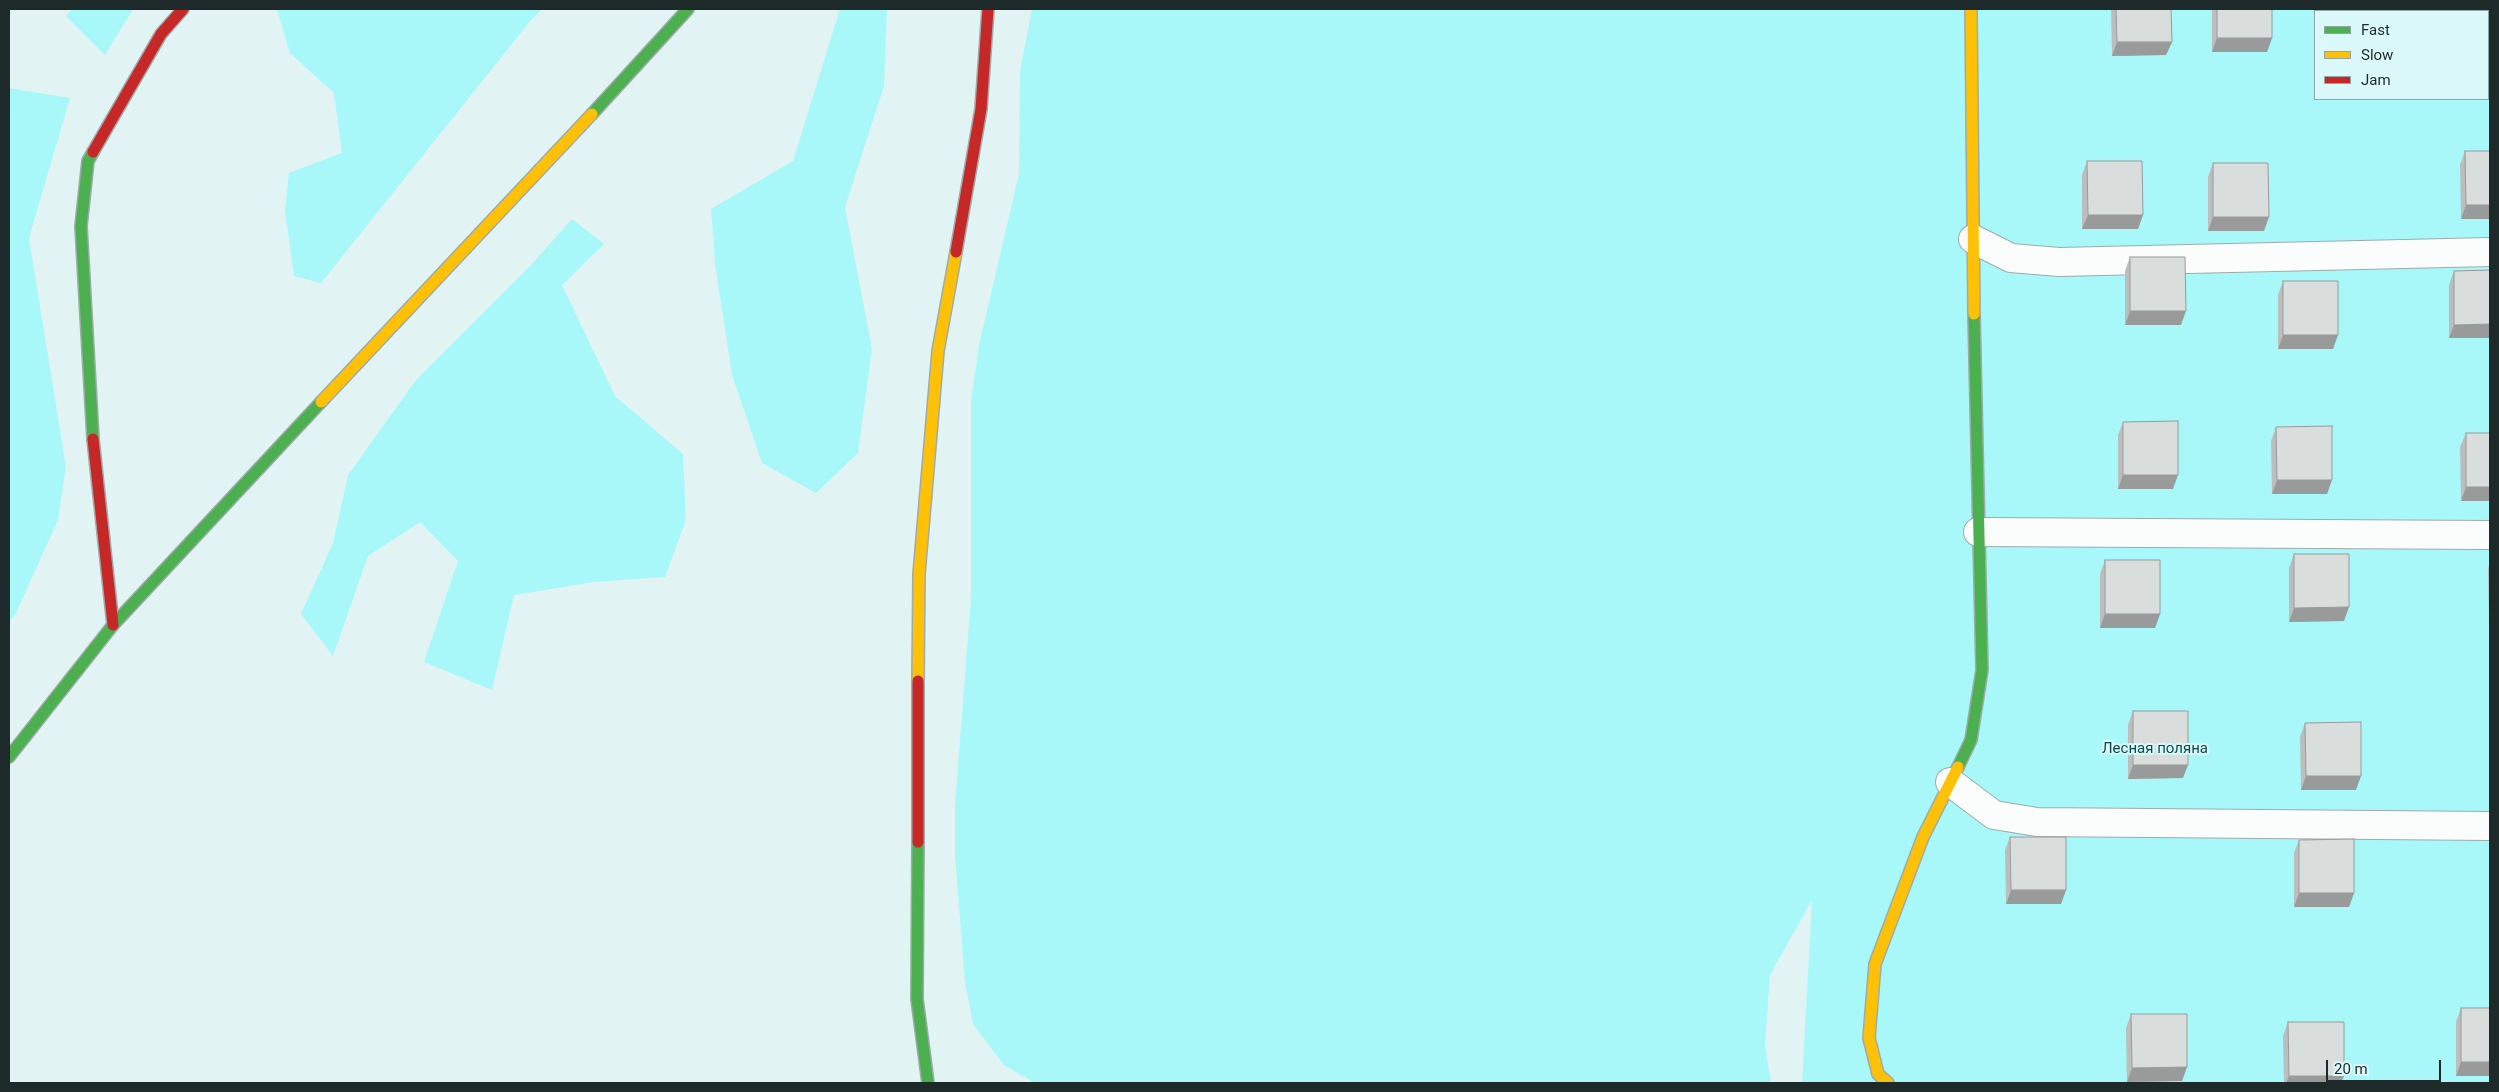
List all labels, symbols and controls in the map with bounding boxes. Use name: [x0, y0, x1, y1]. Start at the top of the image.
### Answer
legend: [2314, 10, 2489, 100]
text: Fast: [2361, 21, 2390, 39]
text: Slow: [2361, 46, 2393, 64]
text: Jam: [2361, 71, 2391, 89]
park label: Лесная поляна: [2102, 740, 2208, 758]
scale bar: [2329, 1050, 2444, 1082]
text: 20 m: [2334, 1060, 2368, 1078]

